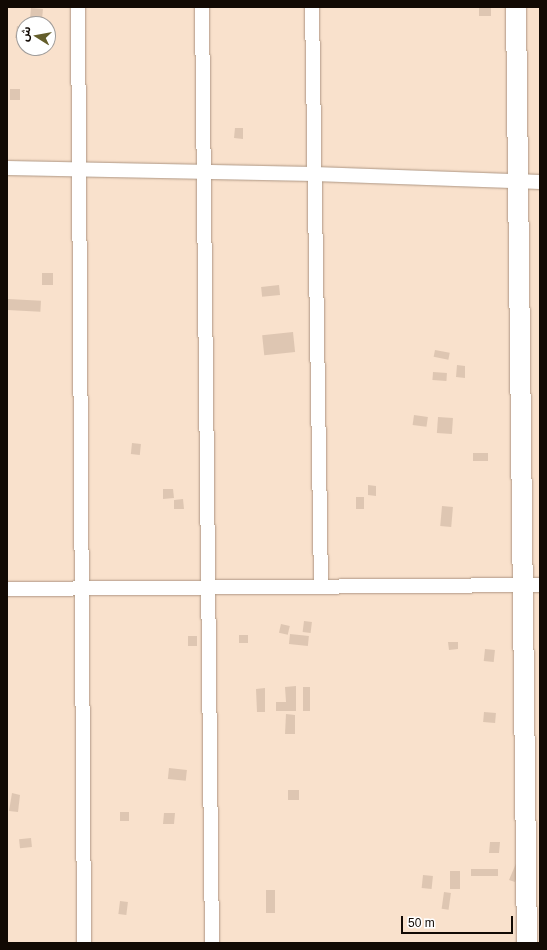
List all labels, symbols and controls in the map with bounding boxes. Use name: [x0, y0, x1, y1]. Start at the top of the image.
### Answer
north arrow: [16, 16, 56, 56]
text: ش: [18, 25, 33, 42]
scale bar: [403, 908, 515, 934]
text: 50 m: [408, 916, 435, 930]

